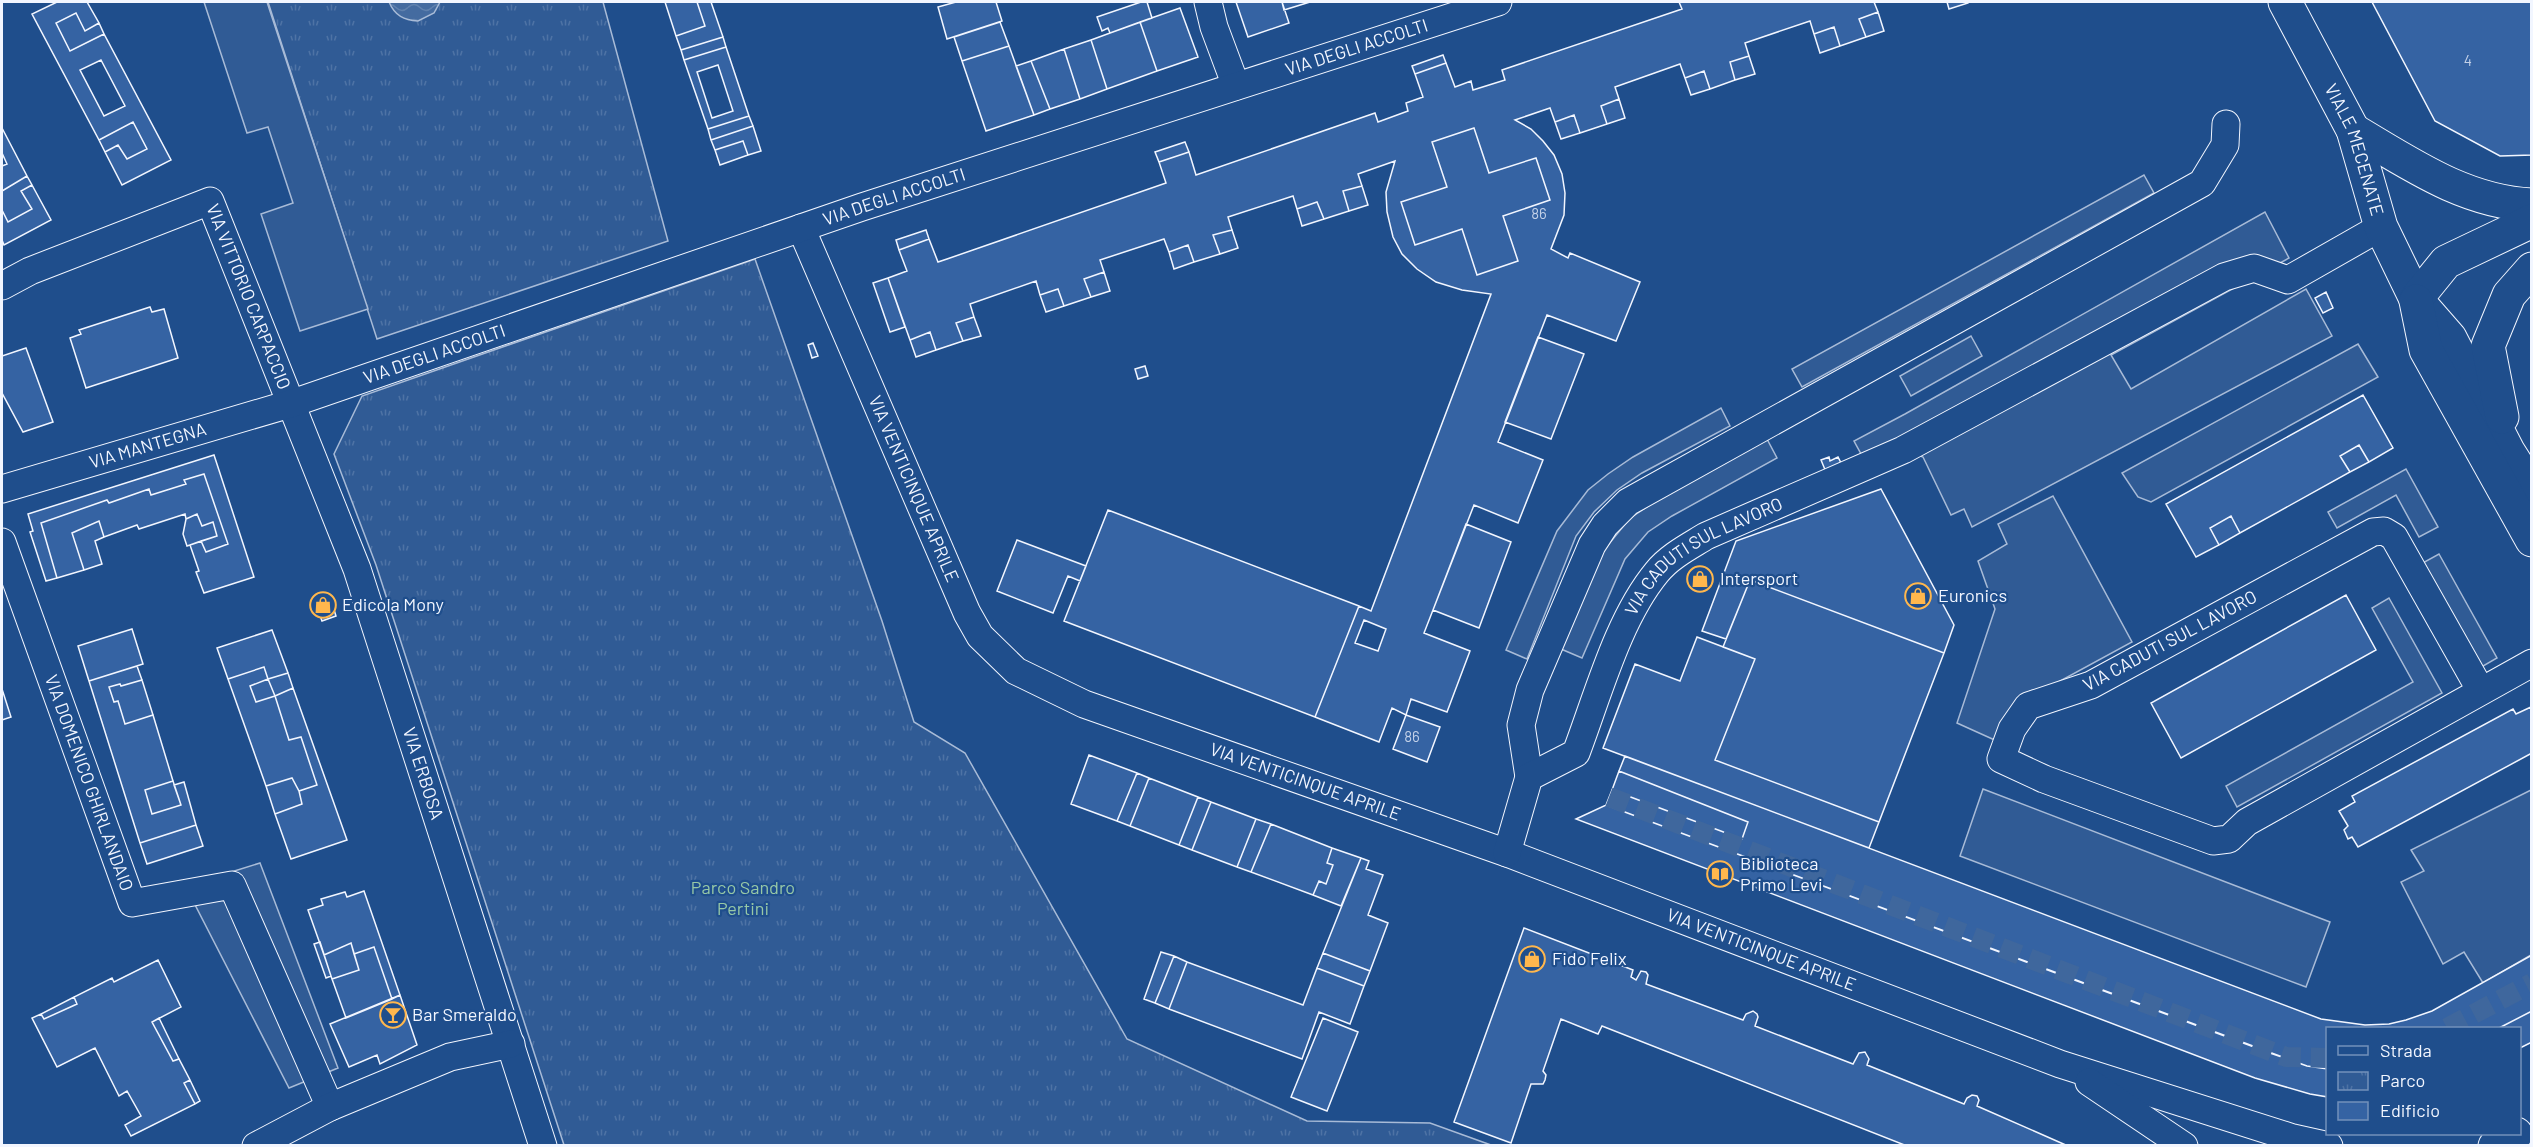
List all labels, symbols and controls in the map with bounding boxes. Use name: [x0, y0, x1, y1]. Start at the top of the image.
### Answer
street label: VIA DEGLI ACCOLTI: [1282, 13, 1431, 80]
house number: 4: [2464, 51, 2472, 69]
street label: VIALE MECENATE: [2320, 80, 2389, 218]
street label: VIA DEGLI ACCOLTI: [820, 162, 968, 230]
street label: VIA VITTORIO CARPACCIO: [202, 200, 296, 392]
house number: 86: [1531, 204, 1547, 222]
street label: VIA DEGLI ACCOLTI: [360, 319, 508, 388]
street label: VIA VENTICINQUE APRILE: [864, 392, 964, 585]
street label: VIA MANTEGNA: [86, 417, 209, 473]
street label: VIA CADUTI SUL LAVORO: [1619, 492, 1786, 619]
shop icon: Intersport: [1685, 564, 1715, 594]
place label: Intersport: [1720, 567, 1798, 589]
shop icon: Euronics: [1903, 581, 1933, 611]
place label: Euronics: [1938, 584, 2007, 606]
street label: VIA CADUTI SUL LAVORO: [2079, 585, 2260, 695]
shop icon: Edicola Mony: [308, 590, 338, 620]
place label: Edicola Mony: [342, 593, 444, 615]
street label: VIA DOMENICO GHIRLANDAIO: [41, 671, 139, 894]
street label: VIA ERBOSA: [399, 724, 449, 822]
house number: 86: [1404, 727, 1420, 745]
street label: VIA VENTICINQUE APRILE: [1207, 737, 1404, 825]
place label: Biblioteca Primo Levi: [1740, 852, 1823, 895]
library icon: Biblioteca Primo Levi: [1705, 859, 1735, 889]
park label: Parco Sandro Pertini: [691, 876, 795, 919]
street label: VIA VENTICINQUE APRILE: [1664, 903, 1859, 995]
shop icon: Fido Felix: [1517, 944, 1547, 974]
place label: Fido Felix: [1552, 947, 1627, 969]
bar icon: Bar Smeraldo: [378, 1000, 408, 1030]
place label: Bar Smeraldo: [412, 1003, 517, 1025]
legend: [2326, 1027, 2521, 1135]
text: Strada: [2380, 1039, 2432, 1061]
text: Parco: [2380, 1069, 2425, 1091]
text: Edificio: [2380, 1099, 2440, 1121]

